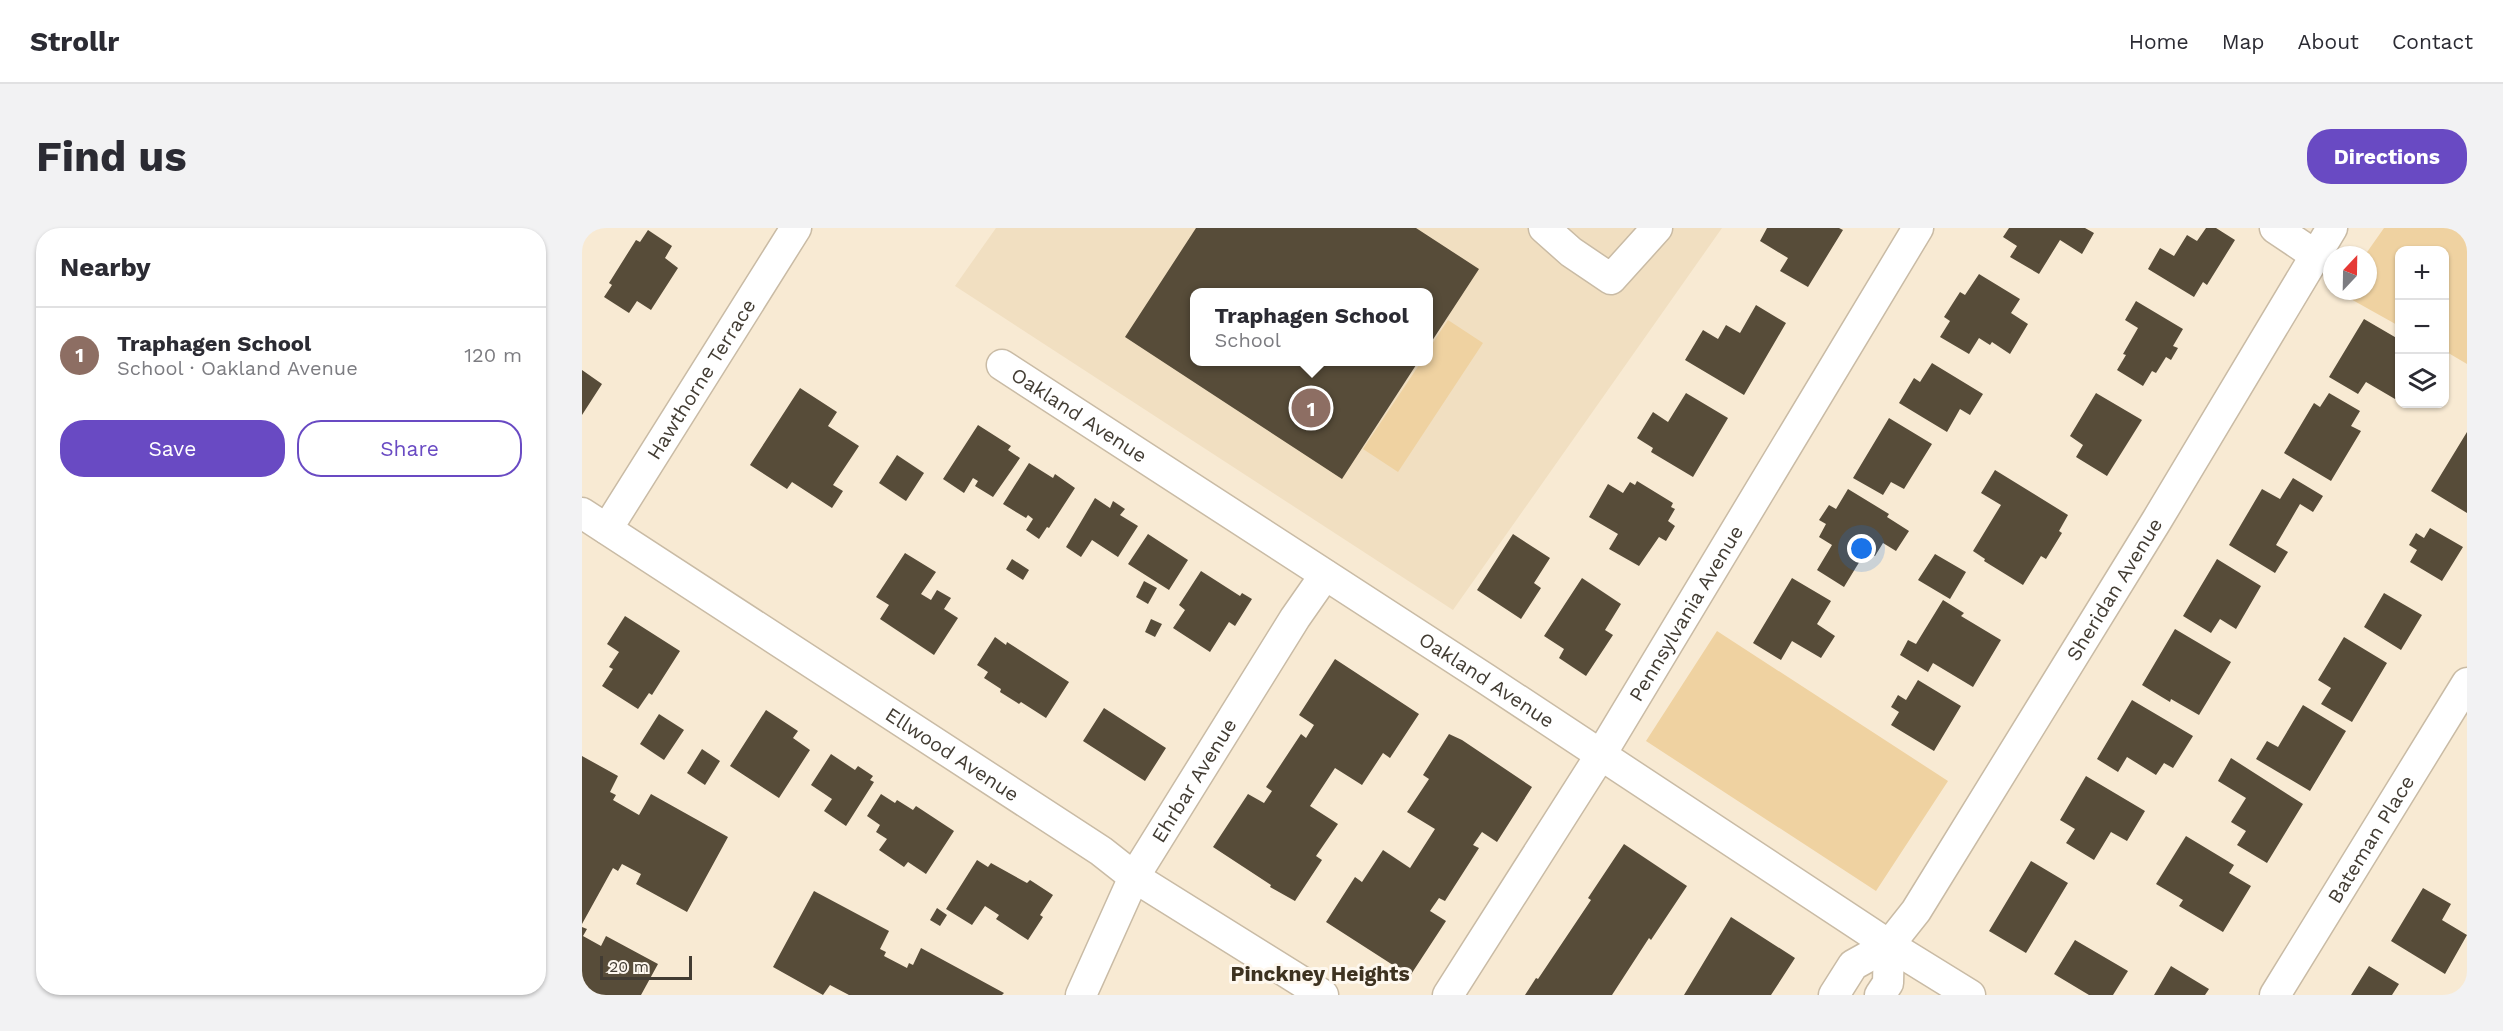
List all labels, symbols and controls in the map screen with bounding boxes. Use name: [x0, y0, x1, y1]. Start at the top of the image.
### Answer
text: Strollr: [30, 25, 119, 58]
text: Home: [2129, 29, 2189, 54]
text: Map: [2222, 29, 2265, 54]
text: About: [2298, 29, 2359, 54]
text: Contact: [2392, 29, 2473, 54]
button: Directions: [2307, 129, 2467, 184]
text: Find us: [36, 132, 187, 181]
north arrow: [2323, 246, 2377, 300]
map controls: [2395, 246, 2449, 408]
button: +: [2395, 246, 2449, 300]
text: Nearby: [60, 252, 151, 282]
popup: [1190, 288, 1433, 366]
street label: Hawthorne Terrace: [642, 294, 761, 464]
button: −: [2395, 300, 2449, 354]
text: Traphagen School: [1214, 303, 1409, 328]
text: School: [1214, 328, 1281, 352]
text: Traphagen School: [117, 331, 311, 356]
text: 1: [75, 343, 84, 367]
text: 120 m: [464, 343, 522, 367]
button: layers: [2395, 354, 2449, 408]
text: School · Oakland Avenue: [117, 356, 358, 380]
street label: Oakland Avenue: [1007, 362, 1152, 468]
pin: 1: [1292, 386, 1330, 430]
button: Save: [60, 420, 285, 477]
button: Share: [297, 420, 522, 477]
street label: Sheridan Avenue: [2061, 513, 2167, 665]
street label: Pennsylvania Avenue: [1624, 521, 1748, 706]
your location: [1847, 534, 1876, 563]
street label: Oakland Avenue: [1415, 627, 1559, 733]
street label: Ellwood Avenue: [881, 702, 1024, 806]
street label: Ehrbar Avenue: [1146, 714, 1242, 847]
street label: Bateman Place: [2322, 771, 2419, 908]
scale bar: [600, 953, 692, 980]
text: 20 m: [609, 957, 649, 976]
district label: Pinckney Heights: [1230, 961, 1410, 986]

